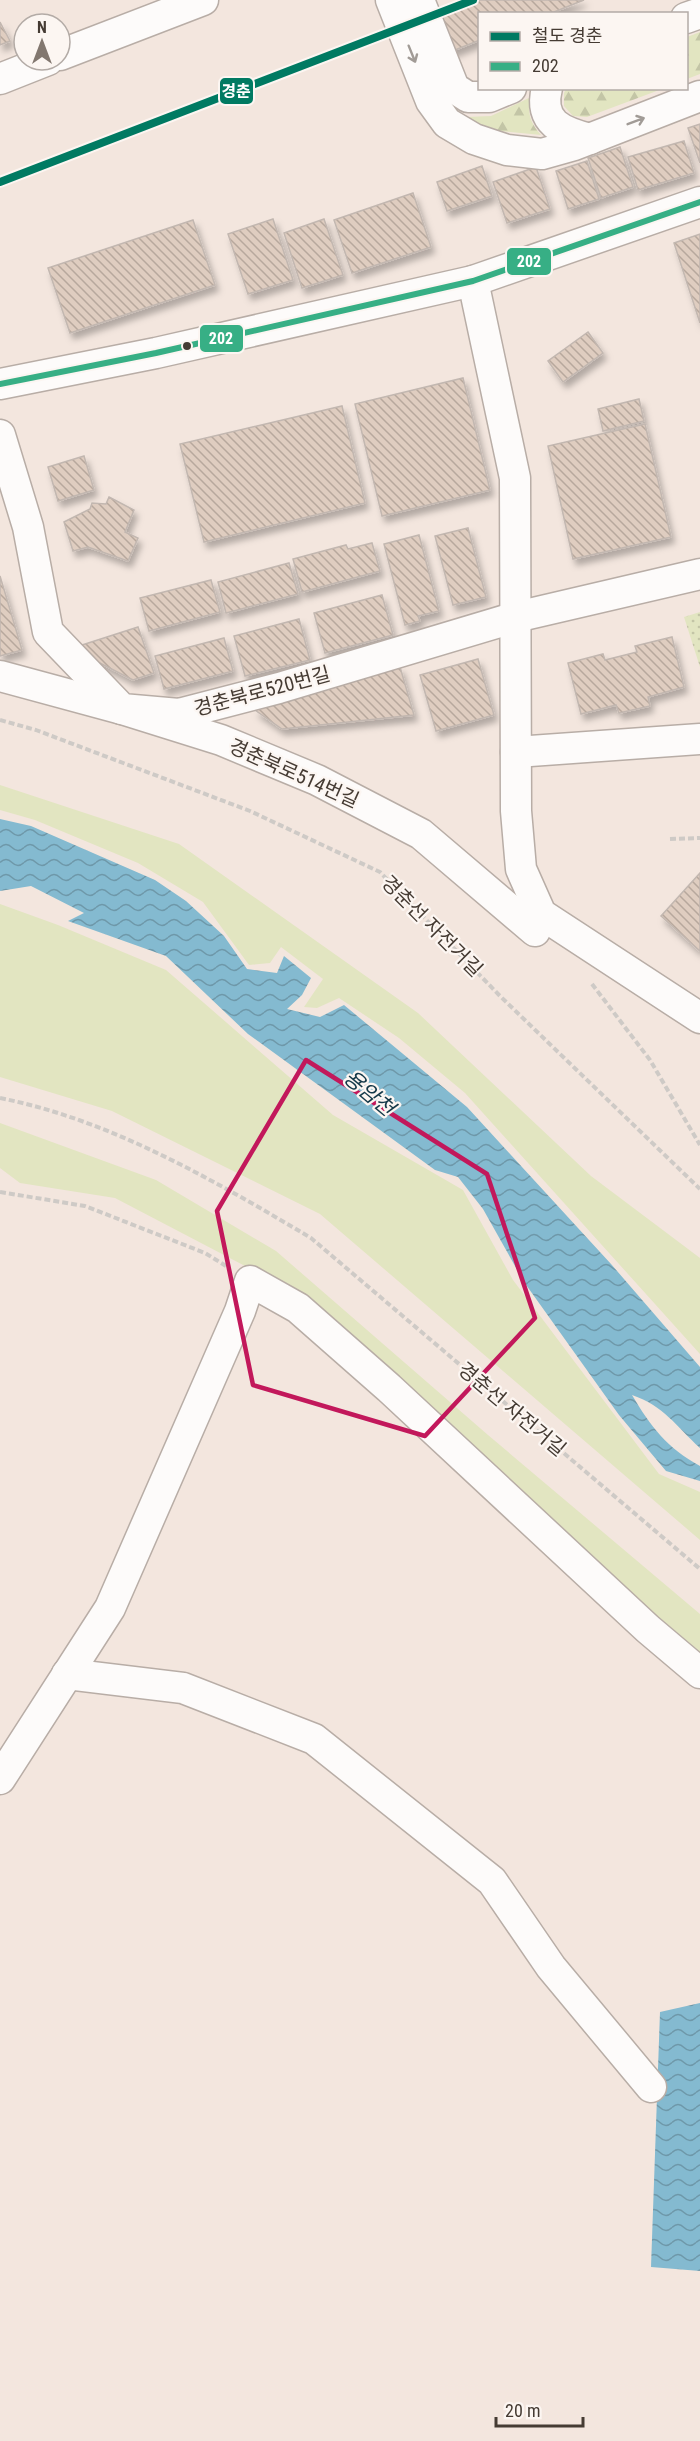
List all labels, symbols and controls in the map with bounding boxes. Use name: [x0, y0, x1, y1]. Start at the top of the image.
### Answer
north arrow: [12, 12, 72, 72]
legend: [478, 12, 688, 90]
text: N: [37, 18, 47, 37]
text: 철도 경춘: [532, 25, 602, 46]
one-way arrow: [407, 45, 418, 63]
text: 202: [532, 55, 559, 76]
line badge: 경춘: [219, 77, 254, 105]
text: 경춘: [221, 82, 251, 101]
one-way arrow: [626, 115, 645, 126]
line badge: 202: [506, 247, 552, 276]
text: 202: [517, 252, 541, 271]
line badge: 202: [199, 324, 244, 353]
text: 202: [209, 329, 233, 348]
unlabelled marker: [181, 340, 193, 352]
street label: 경춘북로520번길: [191, 661, 333, 721]
street label: 경춘북로514번길: [225, 734, 363, 812]
street label: 경춘선 자전거길: [376, 870, 488, 982]
water label: 용암천: [339, 1065, 401, 1123]
street label: 경춘선 자전거길: [453, 1357, 571, 1461]
scale bar: [496, 2390, 583, 2428]
text: 20 m: [505, 2400, 540, 2421]

